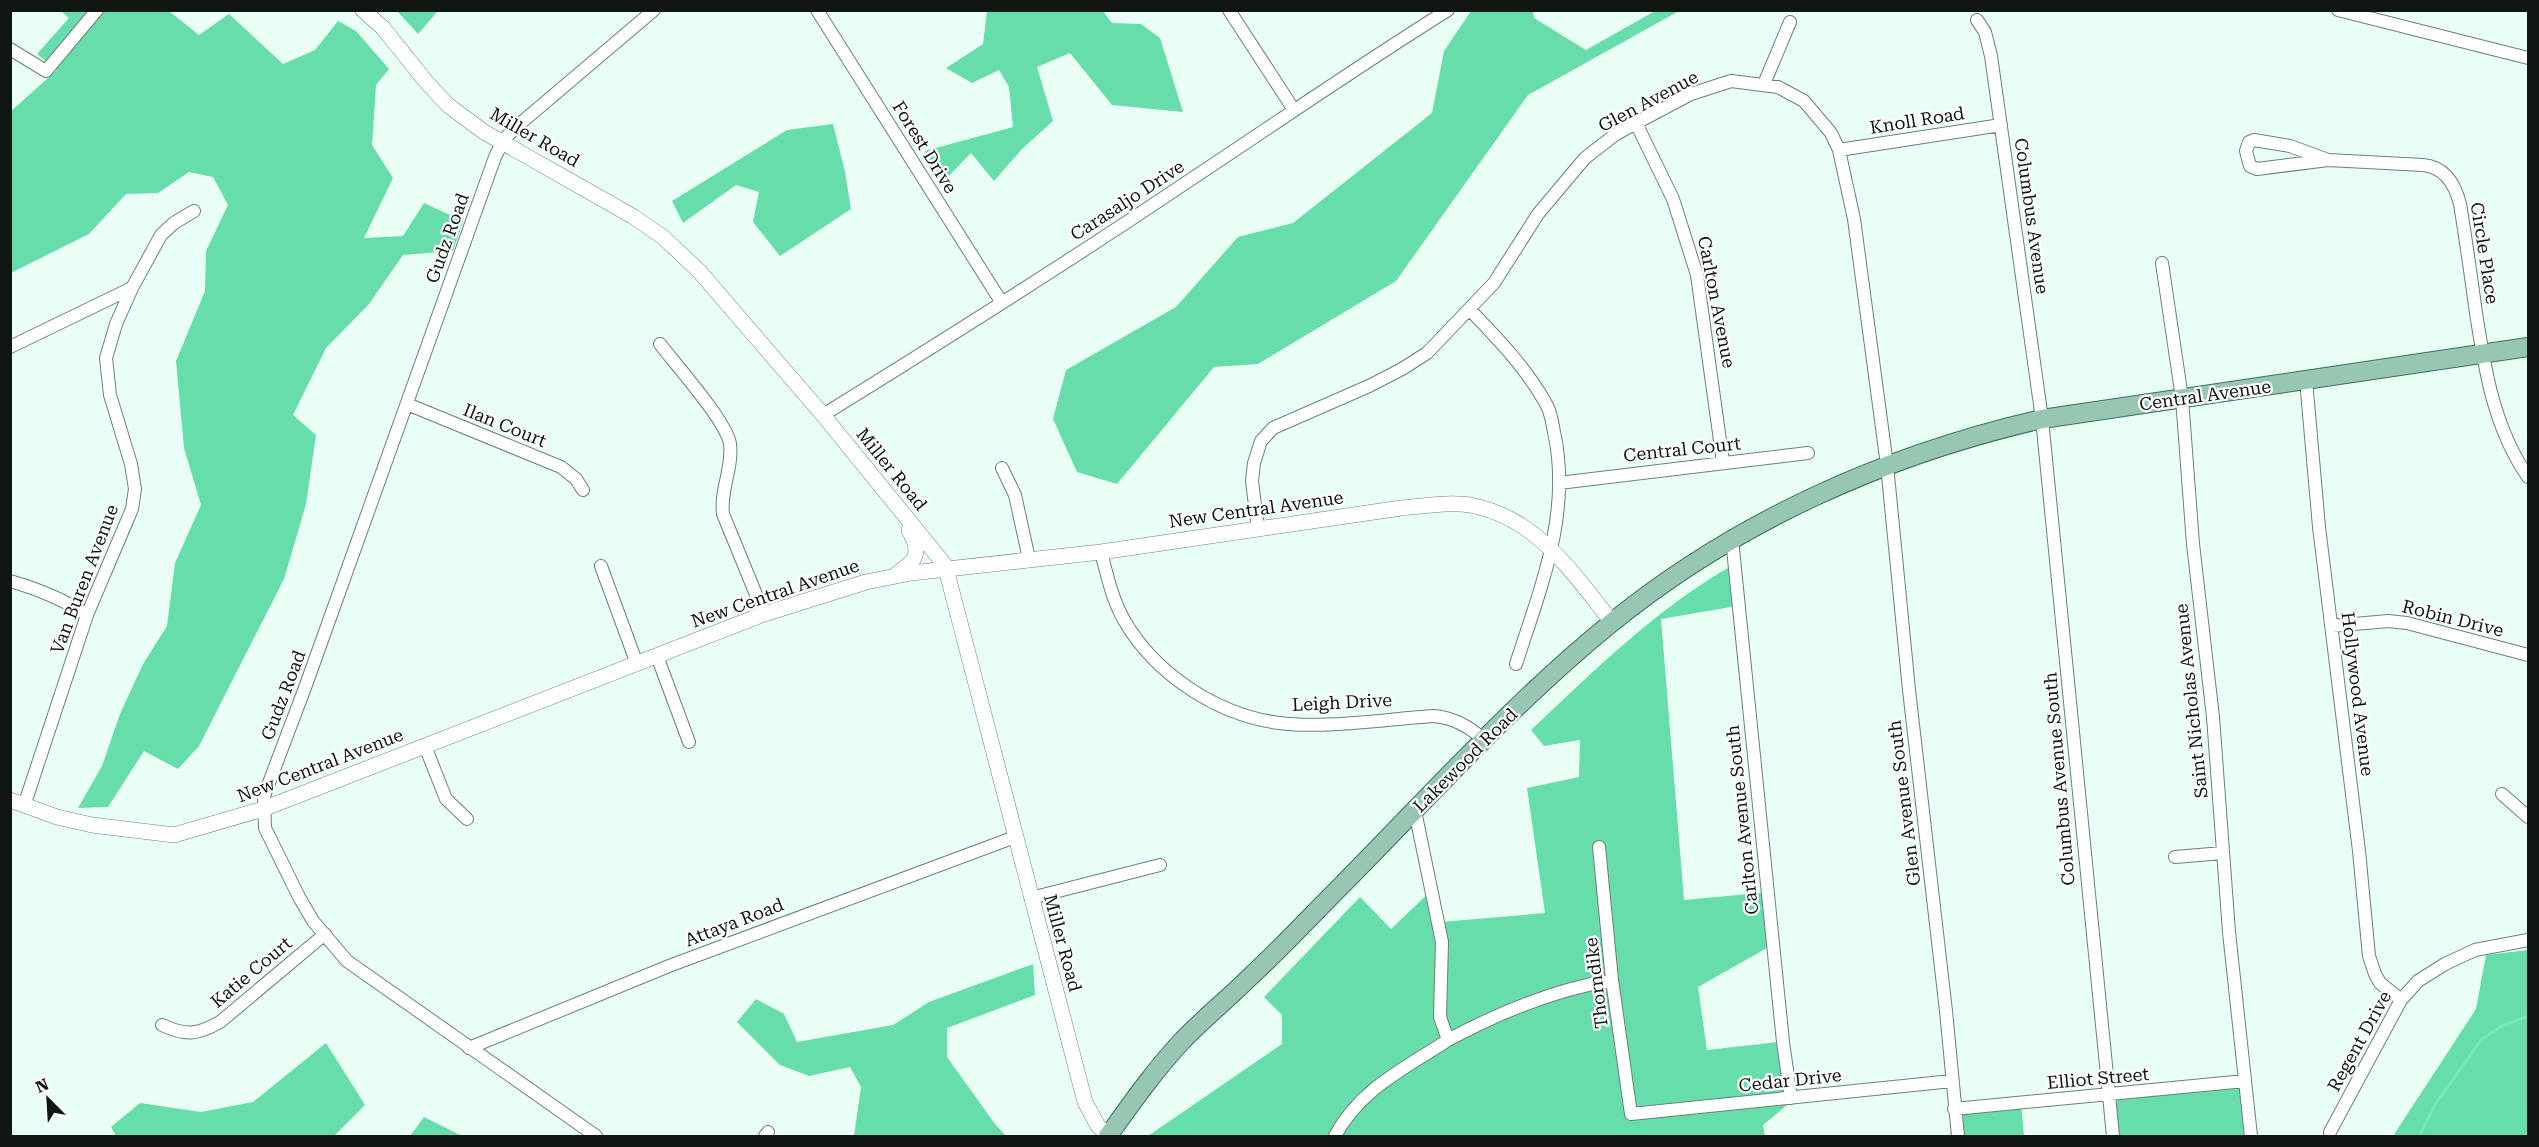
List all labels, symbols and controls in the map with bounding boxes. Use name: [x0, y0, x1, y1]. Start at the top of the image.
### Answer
street label: Glen Avenue: [1594, 66, 1702, 136]
street label: Forest Drive: [888, 97, 962, 197]
street label: Knoll Road: [1868, 102, 1966, 138]
street label: Miller Road: [486, 103, 584, 171]
street label: Columbus Avenue: [2011, 137, 2053, 296]
street label: Carasaljo Drive: [1066, 155, 1188, 245]
street label: Gudz Road: [421, 190, 473, 286]
street label: Circle Place: [2467, 201, 2503, 305]
street label: Carlton Avenue: [1694, 234, 1740, 370]
street label: Central Avenue: [2138, 375, 2272, 415]
street label: Ilan Court: [460, 399, 550, 451]
street label: Miller Road: [852, 423, 932, 515]
street label: Central Court: [1622, 432, 1742, 466]
street label: New Central Avenue: [1167, 486, 1345, 532]
street label: Van Buren Avenue: [46, 501, 122, 657]
street label: New Central Avenue: [688, 554, 862, 632]
street label: Robin Drive: [2400, 595, 2506, 641]
street label: Saint Nicholas Avenue: [2170, 603, 2212, 799]
street label: Hollywood Avenue: [2338, 611, 2379, 777]
street label: Gudz Road: [256, 647, 310, 743]
street label: Columbus Avenue South: [2039, 671, 2079, 887]
street label: Leigh Drive: [1291, 689, 1393, 715]
street label: Lakewood Road: [1409, 703, 1522, 816]
street label: Glen Avenue South: [1883, 719, 1925, 887]
street label: New Central Avenue: [234, 724, 406, 806]
street label: Carlton Avenue South: [1722, 724, 1762, 916]
street label: Miller Road: [1040, 892, 1086, 994]
street label: Attaya Road: [682, 893, 787, 950]
street label: Katie Court: [206, 932, 296, 1012]
street label: Thorndike: [1580, 936, 1612, 1030]
street label: Regent Drive: [2323, 987, 2395, 1095]
street label: Elliot Street: [2046, 1063, 2150, 1093]
street label: Cedar Drive: [1738, 1064, 1843, 1096]
north arrow: [18, 1069, 78, 1129]
text: N: [33, 1075, 52, 1097]

